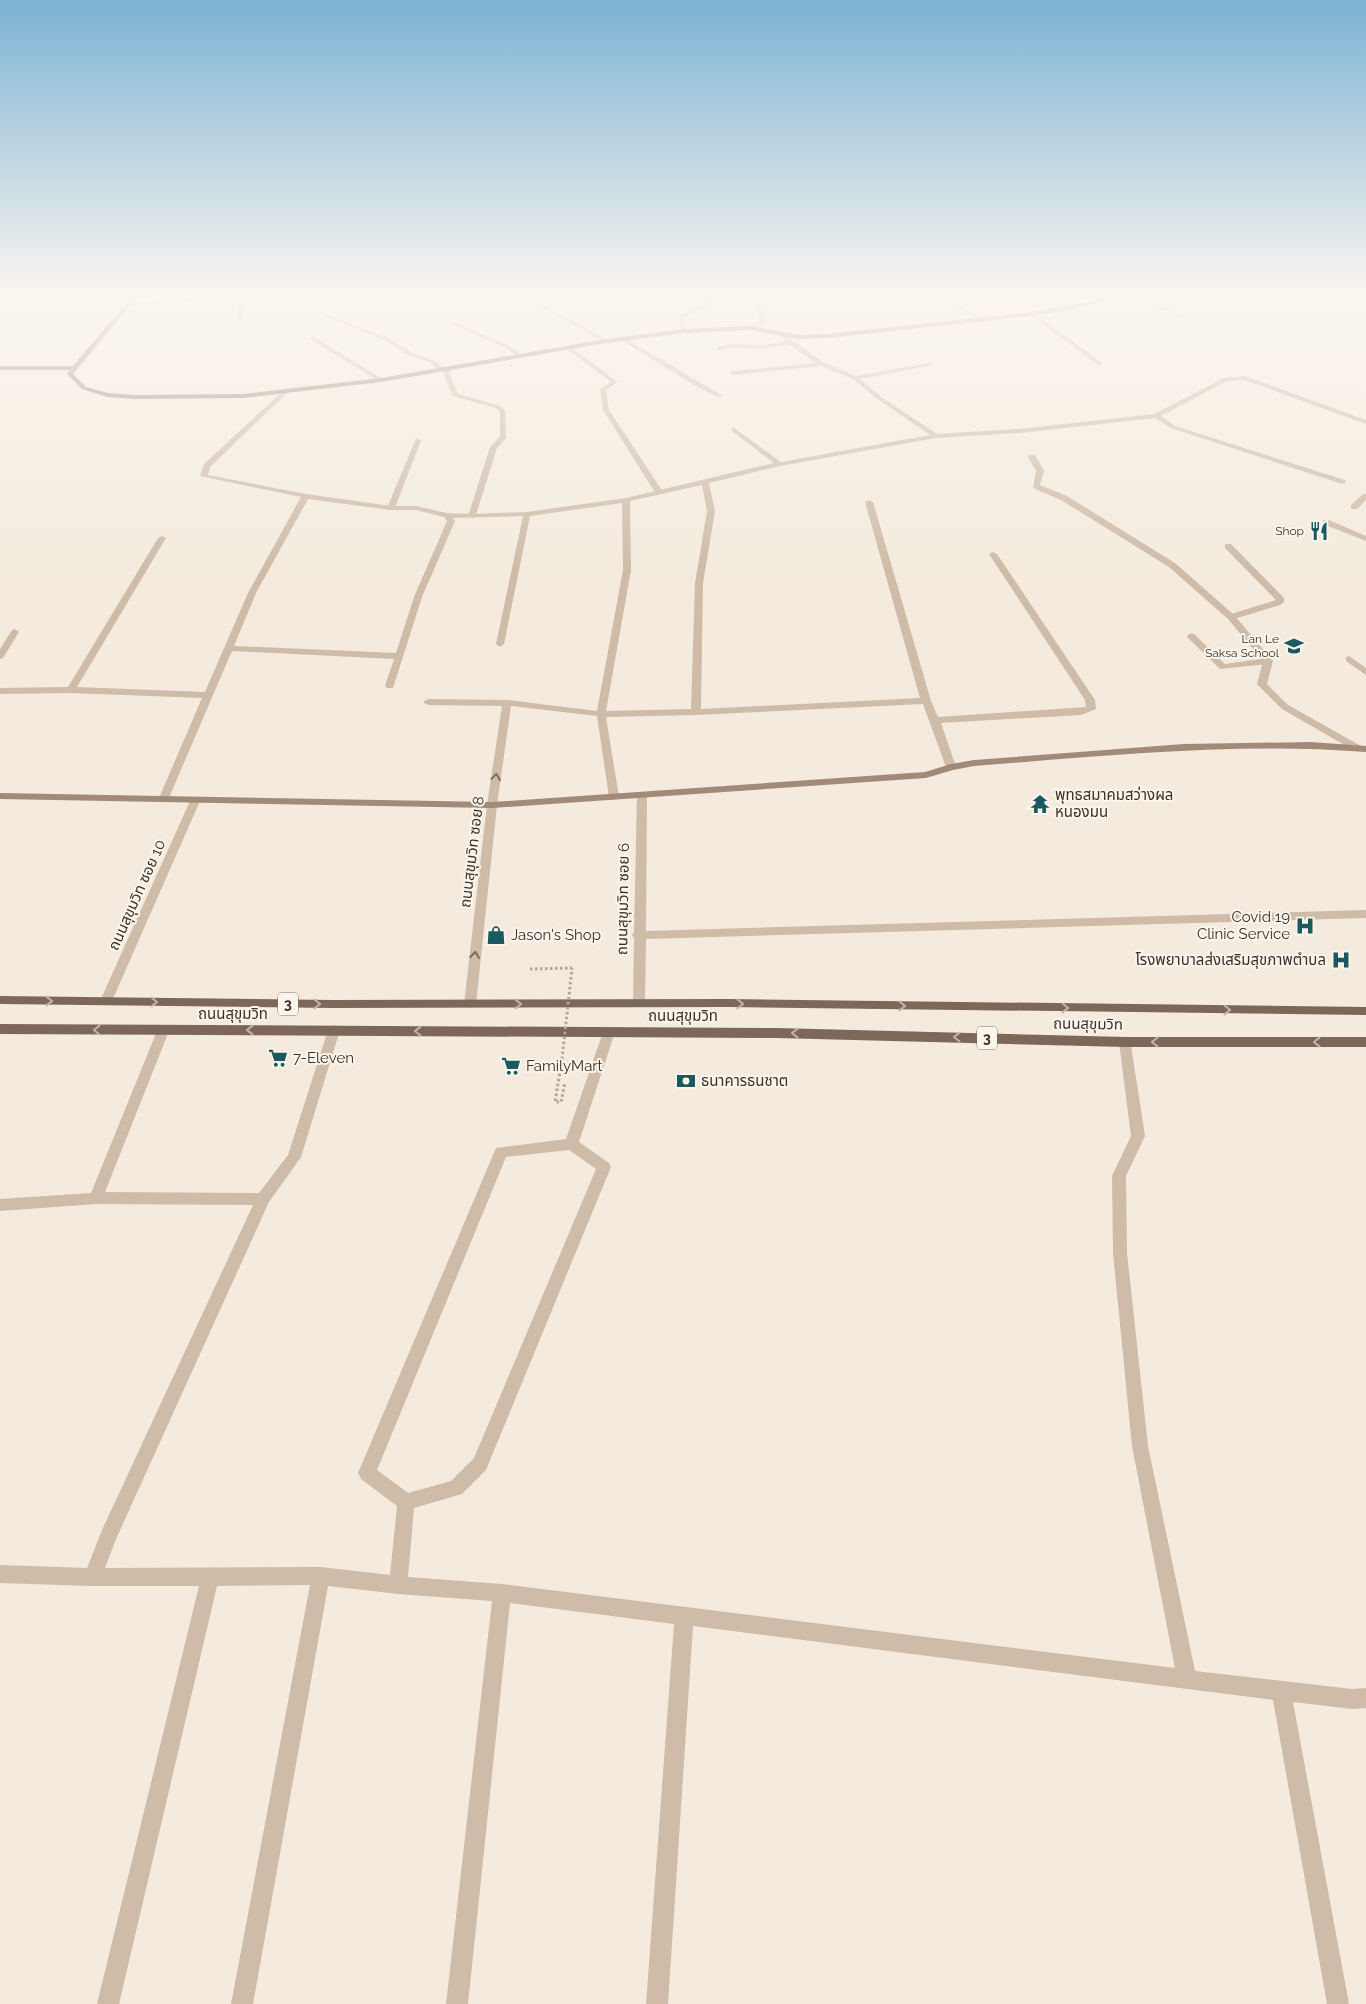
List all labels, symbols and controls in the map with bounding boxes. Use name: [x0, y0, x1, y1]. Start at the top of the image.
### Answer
restaurant icon: Shop: [1308, 520, 1330, 542]
place label: Shop: [1275, 524, 1304, 538]
place label: Lan Le Saksa School: [1205, 632, 1280, 660]
school or university icon: Lan Le Saksa School: [1283, 635, 1305, 657]
one-way arrow: [491, 772, 501, 781]
place label: พุทธสมาคมสว่างผล หนองมน: [1055, 786, 1173, 821]
temple icon: พุทธสมาคมสว่างผล หนองมน: [1029, 793, 1051, 815]
street label: ถนนสุขุมวิท ซอย 8: [456, 795, 488, 909]
street label: ถนนสุขุมวิท ซอย 10: [105, 837, 169, 953]
street label: ถนนสุขุมวิท ซอย 6: [613, 843, 633, 955]
place label: Covid 19 Clinic Service: [1197, 908, 1290, 943]
hospital icon: Covid 19 Clinic Service: [1294, 915, 1316, 937]
shop icon: Jason's Shop: [485, 924, 507, 946]
place label: Jason's Shop: [511, 926, 601, 944]
hospital icon: โรงพยาบาลส่งเสริมสุขภาพตำบล: [1330, 949, 1352, 971]
one-way arrow: [469, 951, 480, 959]
place label: โรงพยาบาลส่งเสริมสุขภาพตำบล: [1135, 951, 1326, 969]
road number: 3: [278, 992, 298, 1016]
one-way arrow: [45, 996, 53, 1006]
one-way arrow: [151, 997, 159, 1007]
one-way arrow: [736, 998, 744, 1009]
one-way arrow: [314, 999, 321, 1009]
one-way arrow: [515, 999, 523, 1009]
one-way arrow: [899, 1000, 907, 1011]
one-way arrow: [1061, 1002, 1069, 1013]
one-way arrow: [1224, 1004, 1232, 1015]
street label: ถนนสุขุมวิท: [198, 1005, 268, 1023]
street label: ถนนสุขุมวิท: [648, 1007, 718, 1025]
street label: ถนนสุขุมวิท: [1053, 1014, 1123, 1034]
one-way arrow: [93, 1025, 100, 1035]
one-way arrow: [246, 1025, 254, 1035]
one-way arrow: [413, 1026, 421, 1036]
road number: 3: [977, 1026, 997, 1050]
one-way arrow: [791, 1028, 798, 1038]
one-way arrow: [953, 1032, 961, 1042]
one-way arrow: [1151, 1037, 1158, 1047]
one-way arrow: [1313, 1037, 1321, 1047]
supermarket icon: 7-Eleven: [267, 1047, 289, 1069]
place label: 7-Eleven: [293, 1049, 354, 1067]
supermarket icon: FamilyMart: [500, 1055, 522, 1077]
place label: FamilyMart: [526, 1057, 603, 1075]
bank icon: ธนาคารธนชาต: [675, 1070, 697, 1092]
place label: ธนาคารธนชาต: [701, 1072, 788, 1090]

